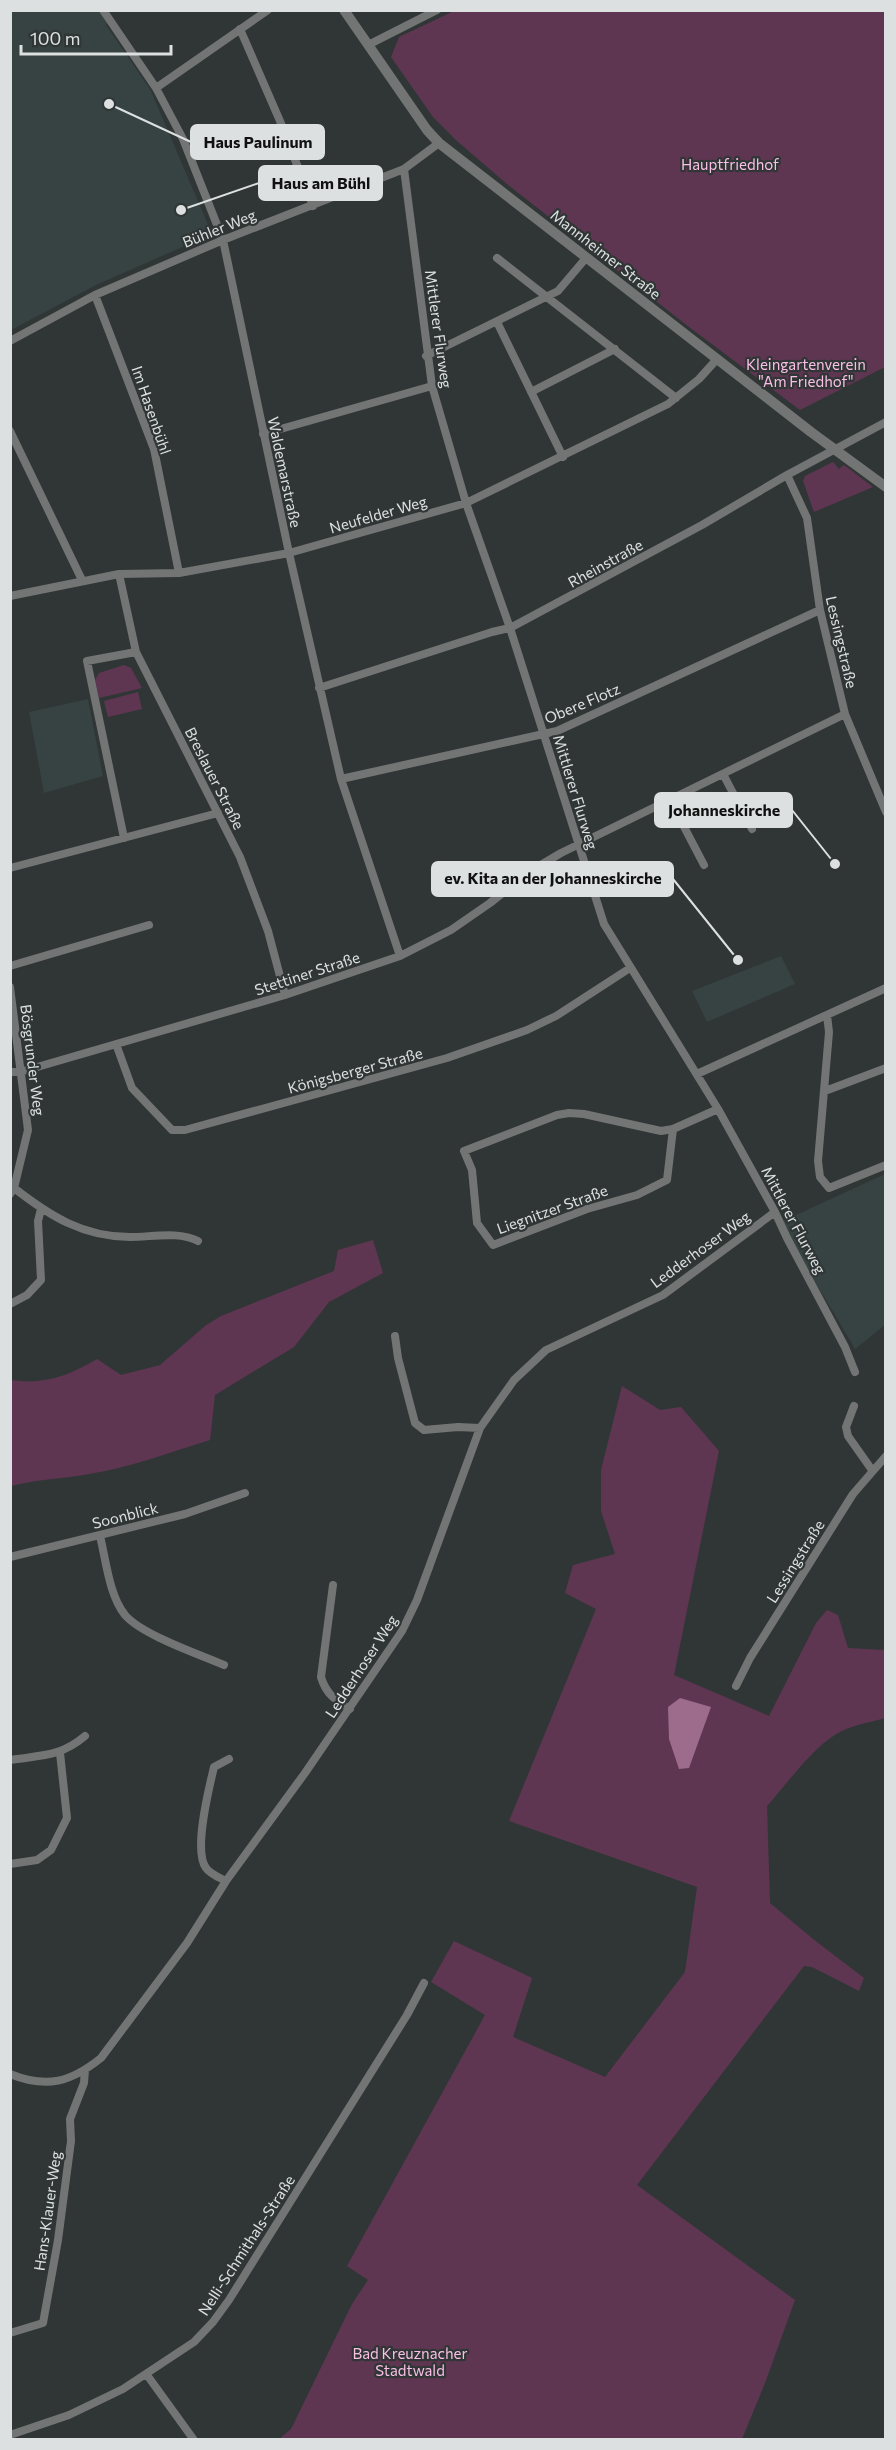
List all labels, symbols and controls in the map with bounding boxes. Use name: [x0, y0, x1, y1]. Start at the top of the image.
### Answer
scale bar: [21, 18, 171, 56]
text: 100 m: [30, 27, 80, 49]
callout: Haus Paulinum: [191, 125, 324, 159]
text: Haus Paulinum: [203, 132, 313, 151]
park label: Hauptfriedhof: [681, 155, 779, 173]
callout: Haus am Bühl: [259, 166, 382, 200]
text: Haus am Bühl: [272, 173, 370, 192]
street label: Bühler Weg: [180, 205, 258, 251]
street label: Mannheimer Straße: [547, 205, 665, 303]
street label: Mittlerer Flurweg: [422, 269, 456, 389]
park label: Kleingartenverein "Am Friedhof": [746, 355, 866, 390]
street label: Im Hasenbühl: [128, 363, 176, 457]
street label: Waldemarstraße: [264, 415, 306, 529]
street label: Neufelder Weg: [327, 491, 429, 537]
street label: Rheinstraße: [564, 535, 646, 591]
street label: Lessingstraße: [823, 594, 861, 690]
street label: Obere Flotz: [541, 679, 623, 727]
street label: Breslauer Straße: [181, 724, 249, 832]
street label: Mittlerer Flurweg: [550, 732, 602, 852]
callout: Johanneskirche: [655, 793, 792, 827]
text: Johanneskirche: [668, 800, 780, 819]
callout: ev. Kita an der Johanneskirche: [432, 862, 673, 896]
text: ev. Kita an der Johanneskirche: [444, 868, 662, 887]
street label: Stettiner Straße: [252, 947, 362, 998]
street label: Bösgrunder Weg: [17, 1003, 49, 1117]
street label: Königsberger Straße: [286, 1043, 425, 1097]
street label: Mittlerer Flurweg: [758, 1163, 830, 1277]
street label: Liegnitzer Straße: [494, 1181, 610, 1237]
street label: Ledderhoser Weg: [647, 1207, 753, 1291]
street label: Soonblick: [90, 1498, 160, 1532]
street label: Lessingstraße: [762, 1516, 828, 1606]
street label: Ledderhoser Weg: [321, 1611, 401, 1721]
street label: Hans-Klauer-Weg: [30, 2150, 64, 2272]
street label: Nelli-Schmithals-Straße: [194, 2171, 298, 2319]
park label: Bad Kreuznacher Stadtwald: [353, 2344, 467, 2379]

